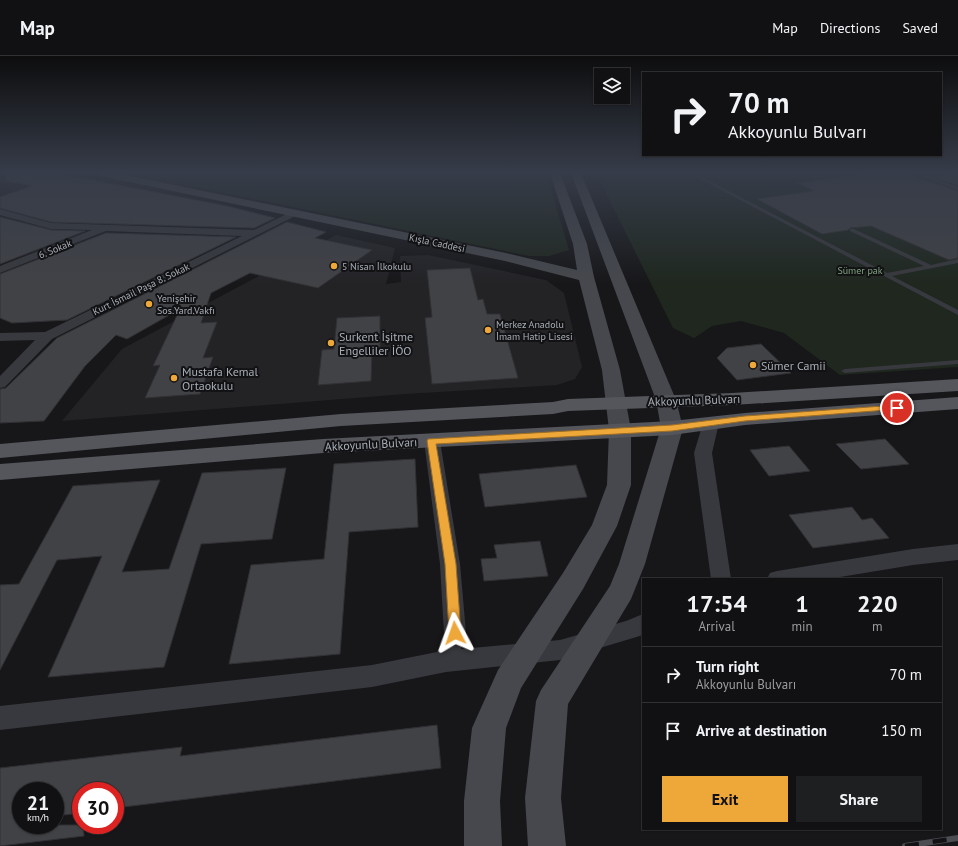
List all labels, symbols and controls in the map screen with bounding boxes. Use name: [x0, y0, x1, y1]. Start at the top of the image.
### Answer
text: Map: [20, 16, 55, 40]
text: Map: [772, 19, 798, 37]
text: Directions: [820, 19, 880, 37]
text: Saved: [902, 19, 938, 37]
map controls: [594, 68, 630, 104]
button: layers: [594, 68, 630, 104]
text: 70 m: [728, 84, 789, 121]
icon: right: [662, 88, 714, 140]
text: Akkoyunlu Bulvarı: [728, 120, 867, 143]
street label: Kışla Caddesi: [408, 231, 466, 255]
street label: 6. Sokak: [36, 236, 74, 262]
street label: Kurt İsmail Paşa 8. Sokak: [90, 260, 192, 318]
place label: 5 Nisan İlkokulu: [342, 260, 411, 273]
marker: 5 Nisan İlkokulu: [329, 261, 339, 271]
park label: Sümer pak: [837, 264, 883, 277]
place label: Yenişehir Sos.Yard.Vakfı: [157, 292, 215, 317]
marker: Yenişehir Sos.Yard.Vakfı: [144, 299, 154, 309]
place label: Merkez Anadolu İmam Hatip Lisesi: [496, 318, 573, 343]
marker: Merkez Anadolu İmam Hatip Lisesi: [483, 325, 493, 335]
place label: Surkent İşitme Engelliler İÖO: [339, 329, 413, 358]
marker: Surkent İşitme Engelliler İÖO: [326, 338, 336, 348]
place label: Sümer Camii: [761, 358, 826, 373]
marker: Sümer Camii: [748, 360, 758, 370]
place label: Mustafa Kemal Ortaokulu: [182, 364, 259, 393]
marker: Mustafa Kemal Ortaokulu: [169, 373, 179, 383]
street label: Akkoyunlu Bulvarı: [648, 391, 740, 409]
pin: [880, 391, 914, 425]
icon: arrive: [886, 397, 908, 419]
street label: Akkoyunlu Bulvarı: [324, 434, 418, 454]
text: 17:54: [686, 588, 747, 619]
text: 1: [795, 588, 809, 619]
text: 220: [857, 588, 898, 619]
position arrow: [434, 612, 476, 654]
text: Arrival: [699, 618, 735, 635]
text: min: [791, 618, 813, 635]
text: m: [872, 618, 883, 635]
text: Turn right: [696, 657, 759, 676]
icon: right: [662, 664, 684, 686]
text: 70 m: [889, 665, 922, 684]
text: Akkoyunlu Bulvarı: [696, 676, 796, 693]
icon: arrive: [662, 720, 684, 742]
text: Arrive at destination: [696, 721, 827, 740]
text: 150 m: [881, 721, 922, 740]
button: Exit: [662, 776, 788, 822]
button: Share: [796, 776, 922, 822]
speed limit sign: 30: [72, 782, 124, 834]
text: 21: [27, 790, 49, 816]
text: km/h: [27, 811, 49, 824]

